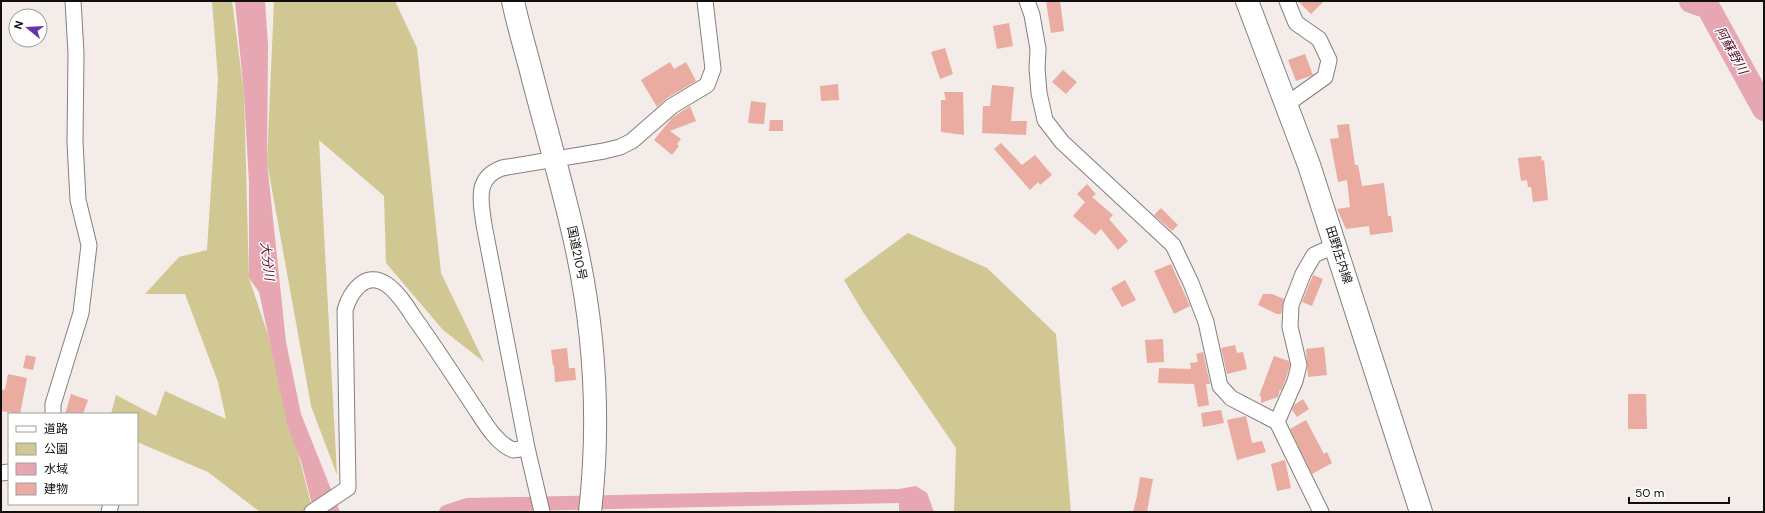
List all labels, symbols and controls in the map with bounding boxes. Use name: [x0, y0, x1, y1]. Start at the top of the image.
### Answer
north arrow: [8, 8, 48, 48]
text: N: [11, 19, 26, 31]
water label: 阿蘇野川: [1712, 23, 1753, 79]
street label: 国道210号: [563, 224, 591, 282]
street label: 田野庄内線: [1322, 224, 1356, 286]
water label: 大分川: [257, 241, 279, 283]
legend: [8, 413, 138, 505]
text: 道路: [44, 421, 68, 437]
text: 公園: [44, 441, 68, 457]
text: 水域: [44, 461, 68, 477]
scale bar: [1629, 479, 1729, 505]
text: 建物: [44, 481, 68, 497]
text: 50 m: [1635, 485, 1664, 501]

